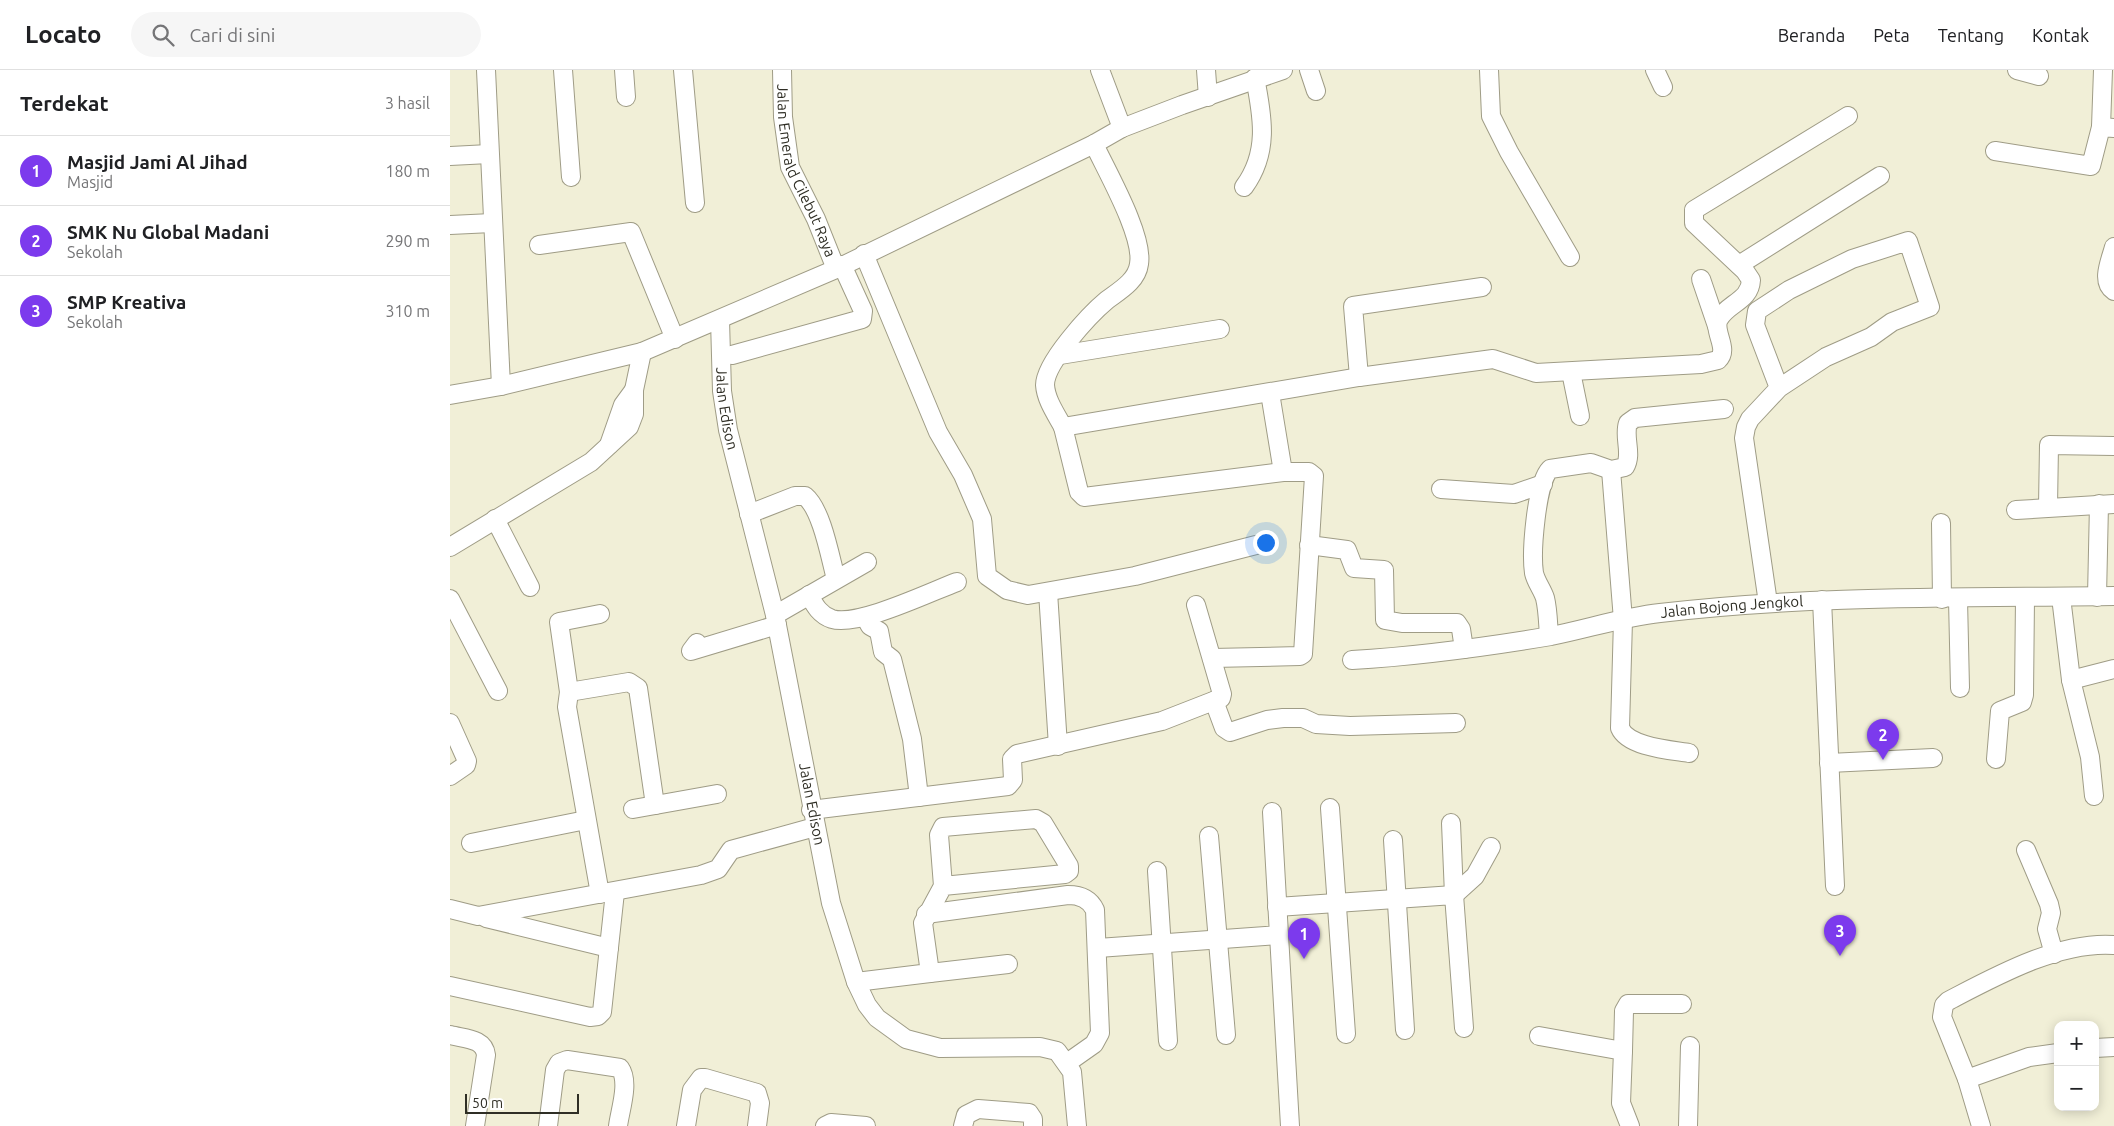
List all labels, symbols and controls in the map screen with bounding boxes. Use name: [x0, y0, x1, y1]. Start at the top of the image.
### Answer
search box: [131, 12, 481, 57]
text: Locato: [25, 21, 101, 48]
icon: search: [149, 21, 177, 49]
text: Cari di sini: [189, 24, 275, 46]
text: Beranda: [1778, 25, 1845, 45]
text: Peta: [1873, 25, 1910, 45]
text: Tentang: [1938, 25, 2004, 45]
text: Kontak: [2032, 25, 2089, 45]
street label: Jalan Emerald Cilebut Raya: [774, 84, 839, 259]
text: Terdekat: [20, 91, 108, 115]
text: 3 hasil: [385, 94, 430, 112]
text: Masjid Jami Al Jihad: [67, 151, 248, 173]
text: 1: [31, 162, 41, 180]
text: 180 m: [385, 162, 430, 180]
text: Masjid: [67, 173, 113, 191]
text: SMK Nu Global Madani: [67, 221, 269, 243]
text: 2: [31, 232, 41, 250]
text: 290 m: [385, 232, 430, 250]
text: Sekolah: [67, 243, 123, 261]
text: SMP Kreativa: [67, 291, 186, 313]
text: 3: [31, 302, 41, 320]
text: 310 m: [385, 302, 430, 320]
text: Sekolah: [67, 313, 123, 331]
street label: Jalan Edison: [713, 367, 742, 452]
your location: [1253, 530, 1279, 556]
street label: Jalan Bojong Jengkol: [1659, 592, 1804, 621]
pin: 2: [1867, 719, 1899, 760]
street label: Jalan Edison: [796, 761, 829, 847]
pin: 3: [1824, 915, 1856, 956]
pin: 1: [1288, 918, 1320, 959]
map controls: [2054, 1021, 2099, 1111]
button: +: [2054, 1021, 2099, 1066]
button: −: [2054, 1066, 2099, 1111]
scale bar: [465, 1091, 579, 1114]
text: 50 m: [472, 1095, 503, 1111]

